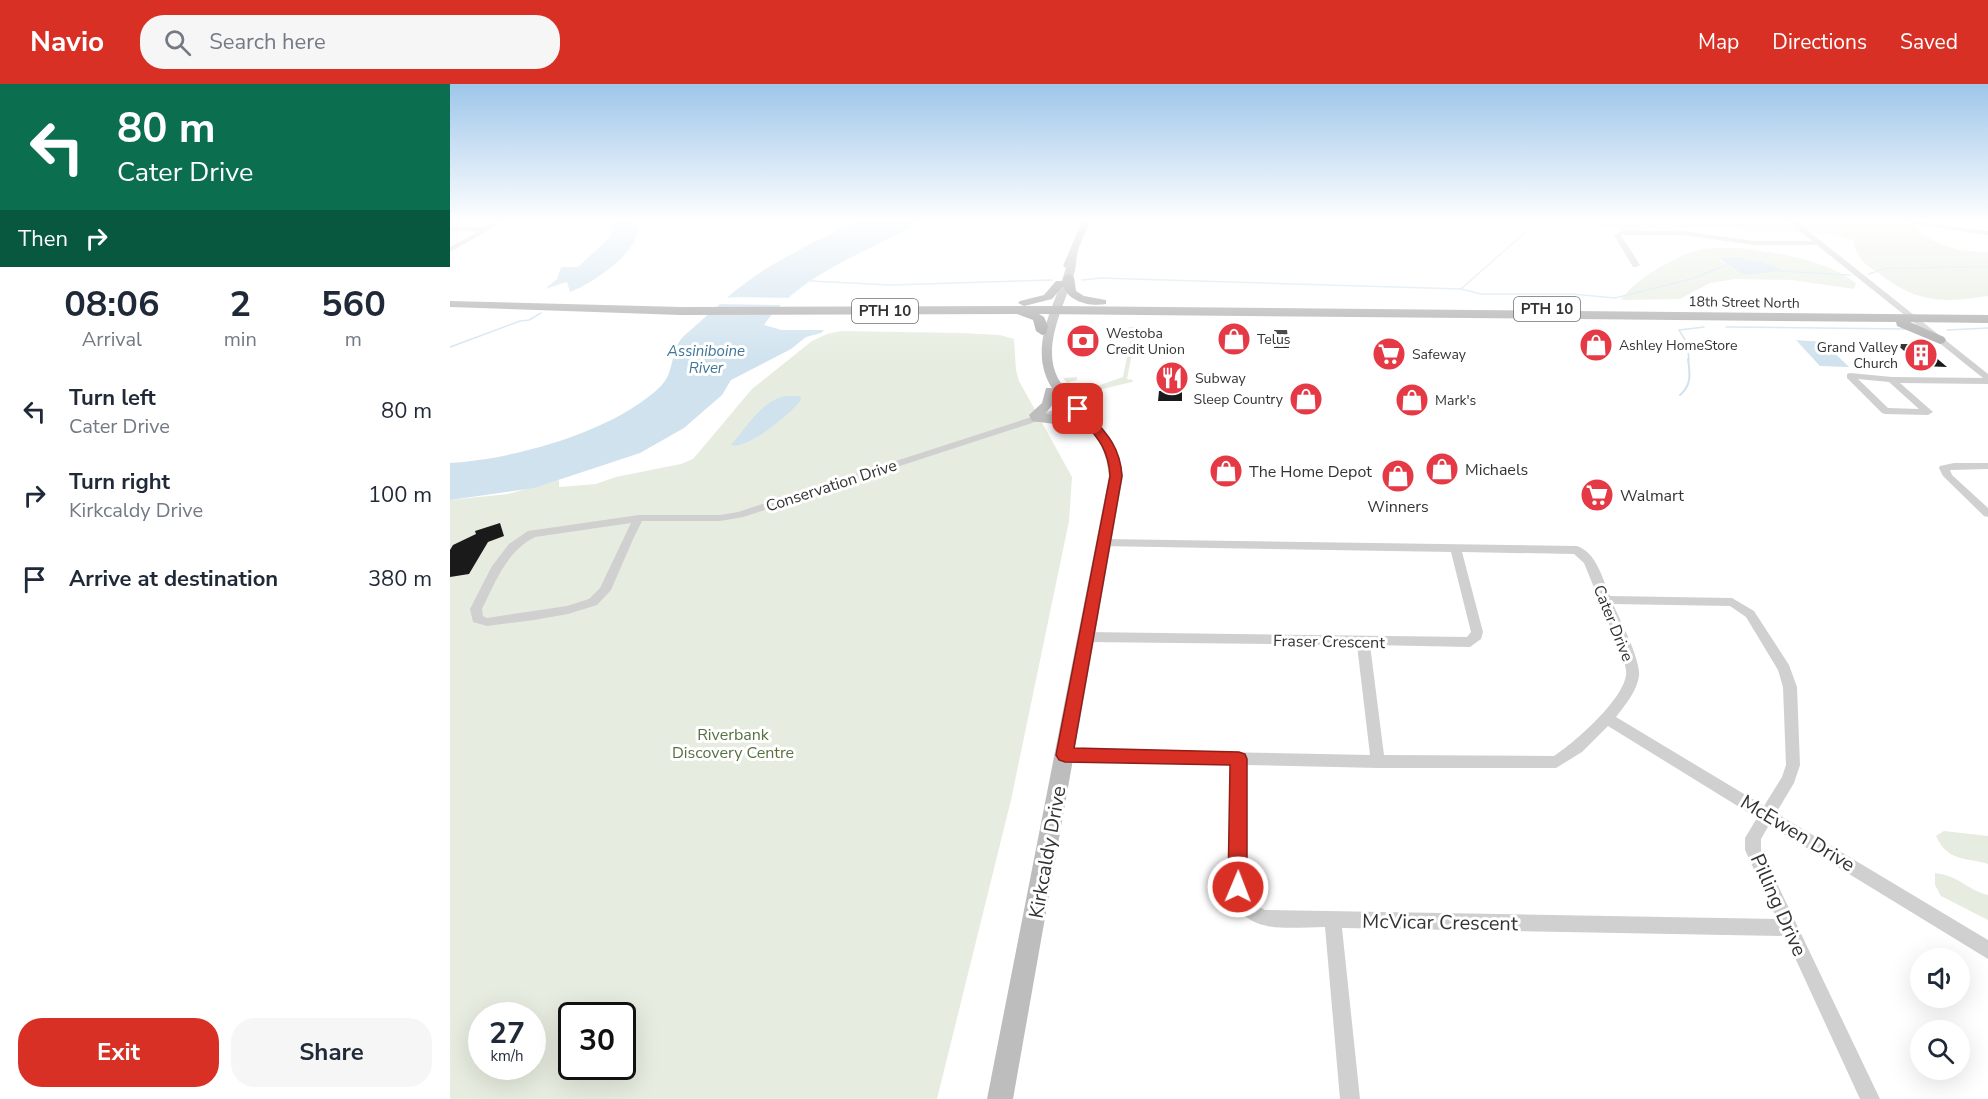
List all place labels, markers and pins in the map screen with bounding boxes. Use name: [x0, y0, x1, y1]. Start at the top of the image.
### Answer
shop icon: Telus: [1216, 321, 1252, 357]
bank icon: Westoba Credit Union: [1065, 323, 1101, 359]
place label: Westoba Credit Union: [1106, 324, 1185, 359]
shop icon: Ashley HomeStore: [1578, 327, 1614, 363]
place label: Telus: [1257, 330, 1291, 349]
supermarket icon: Safeway: [1371, 336, 1407, 372]
place label: Ashley HomeStore: [1619, 336, 1737, 355]
building icon: Grand Valley Church: [1903, 337, 1939, 373]
place label: Grand Valley Church: [1817, 338, 1899, 373]
place label: Safeway: [1412, 345, 1467, 364]
restaurant icon: Subway: [1154, 360, 1190, 396]
place label: Subway: [1195, 369, 1247, 388]
shop icon: Sleep Country: [1288, 381, 1324, 417]
shop icon: Mark's: [1394, 382, 1430, 418]
pin: [1052, 383, 1103, 434]
place label: Sleep Country: [1194, 390, 1284, 409]
place label: Mark's: [1435, 391, 1476, 410]
shop icon: Michaels: [1424, 451, 1460, 487]
shop icon: The Home Depot: [1208, 453, 1244, 489]
shop icon: Winners: [1380, 458, 1416, 494]
place label: Michaels: [1465, 459, 1528, 481]
place label: The Home Depot: [1249, 461, 1372, 483]
supermarket icon: Walmart: [1579, 477, 1615, 513]
place label: Walmart: [1620, 485, 1684, 507]
place label: Winners: [1367, 496, 1429, 518]

